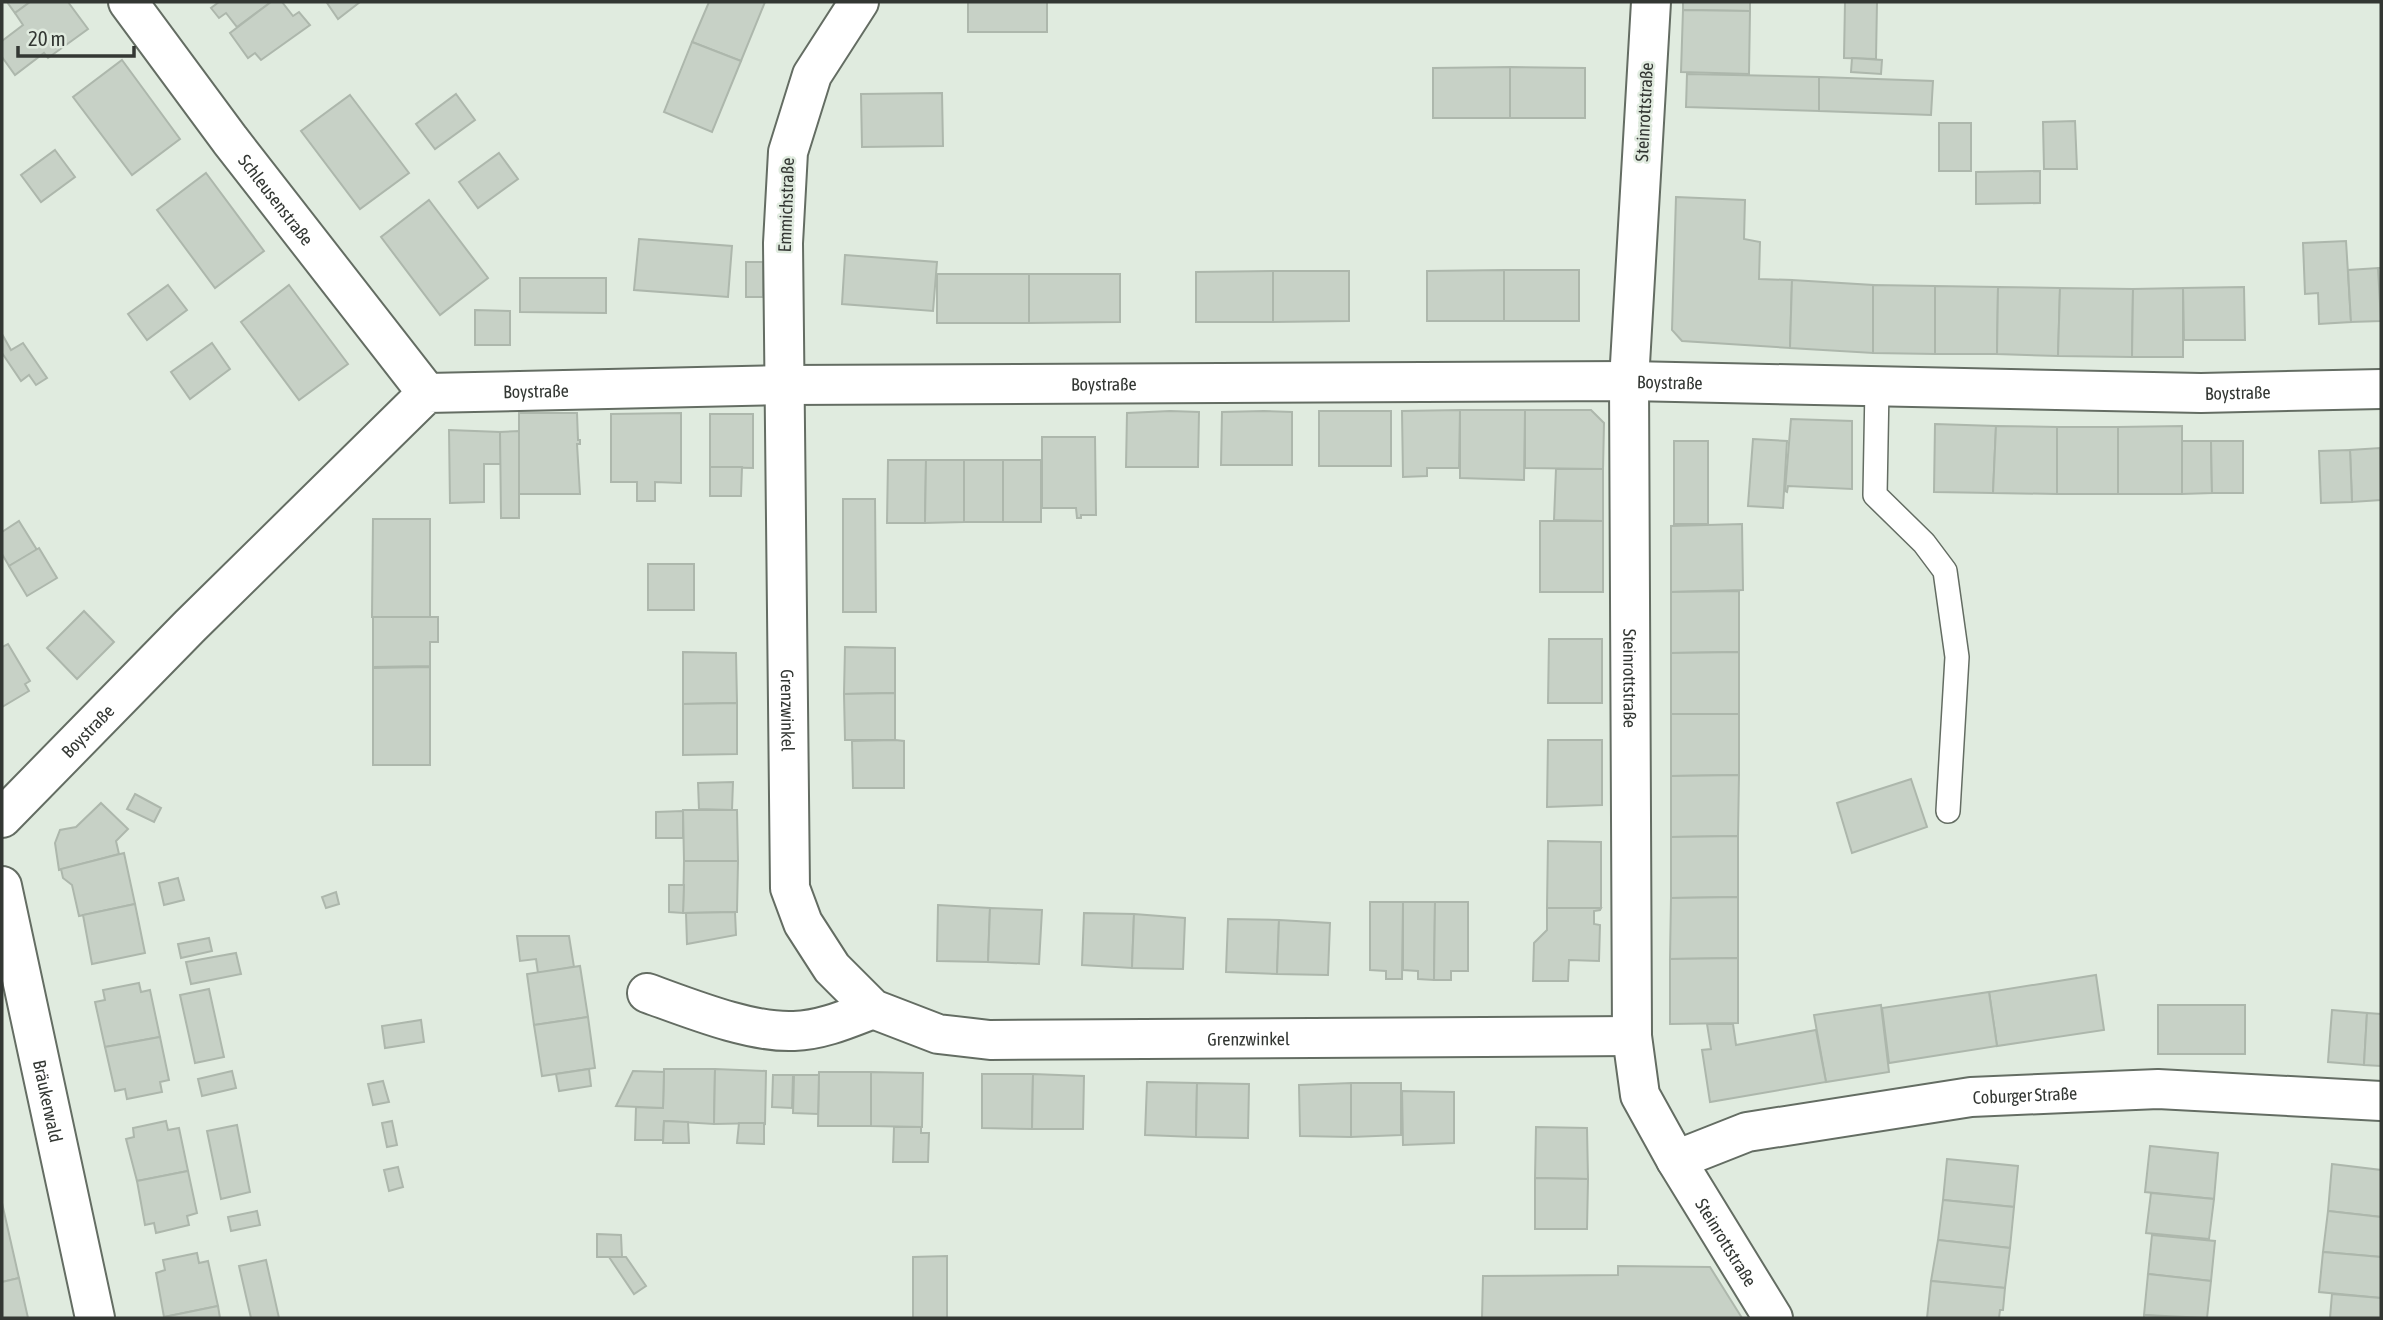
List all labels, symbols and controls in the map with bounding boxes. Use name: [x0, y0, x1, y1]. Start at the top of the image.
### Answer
scale bar: [18, 14, 133, 58]
text: 20 m: [28, 26, 66, 50]
street label: Steinrottstraße: [1631, 62, 1657, 162]
street label: Schleusenstraße: [234, 150, 318, 249]
street label: Emmichstraße: [774, 157, 798, 253]
street label: Boystraße: [1637, 371, 1703, 393]
street label: Boystraße: [1071, 373, 1137, 394]
street label: Boystraße: [503, 379, 569, 402]
street label: Boystraße: [2205, 381, 2271, 403]
street label: Steinrottstraße: [1620, 629, 1641, 728]
street label: Grenzwinkel: [777, 669, 799, 752]
street label: Boystraße: [57, 700, 118, 762]
street label: Grenzwinkel: [1207, 1028, 1290, 1049]
street label: Bräukerwald: [29, 1058, 67, 1144]
street label: Coburger Straße: [1972, 1082, 2078, 1107]
street label: Steinrottstraße: [1692, 1194, 1761, 1290]

